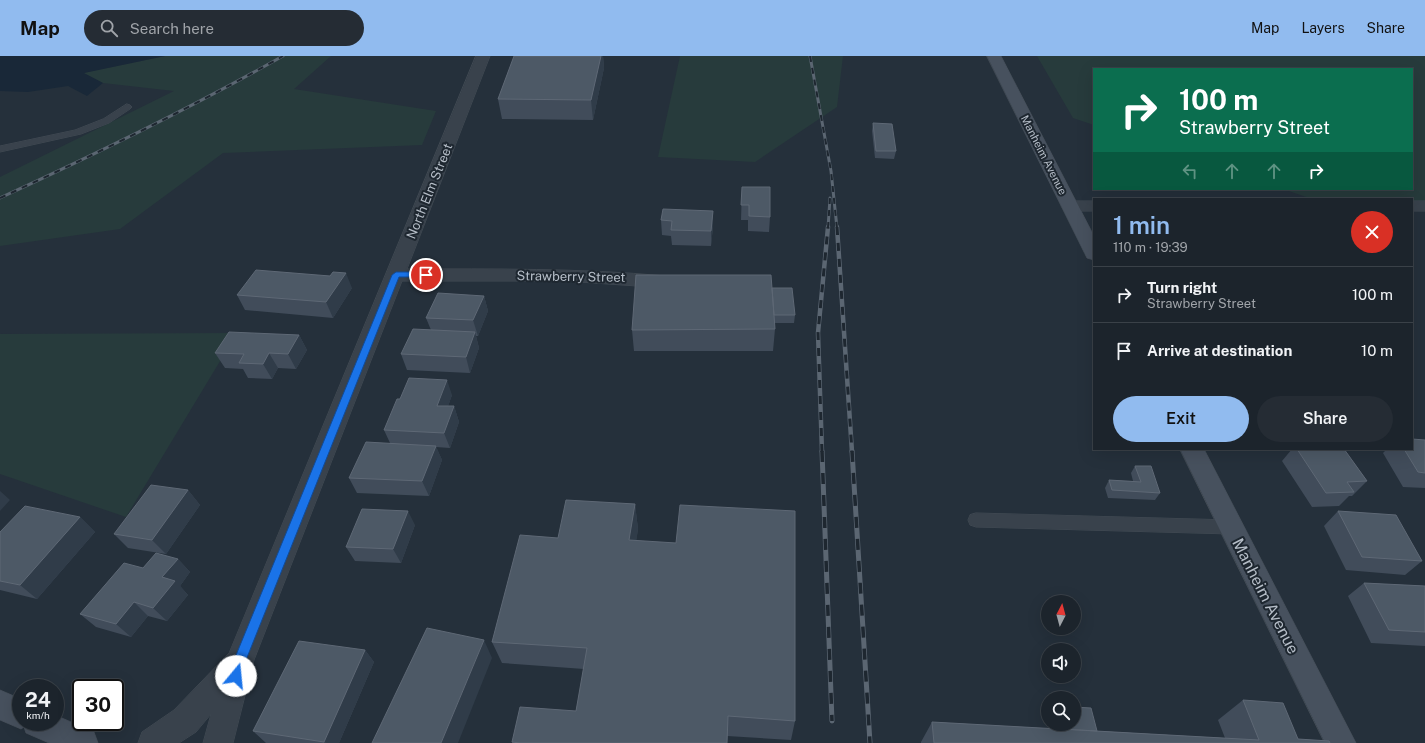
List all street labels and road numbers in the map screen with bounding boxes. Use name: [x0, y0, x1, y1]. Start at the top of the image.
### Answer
street label: Manheim Avenue: [1019, 113, 1069, 197]
street label: North Elm Street: [403, 141, 455, 241]
street label: Strawberry Street: [516, 268, 626, 285]
street label: Manheim Avenue: [1228, 535, 1303, 657]

